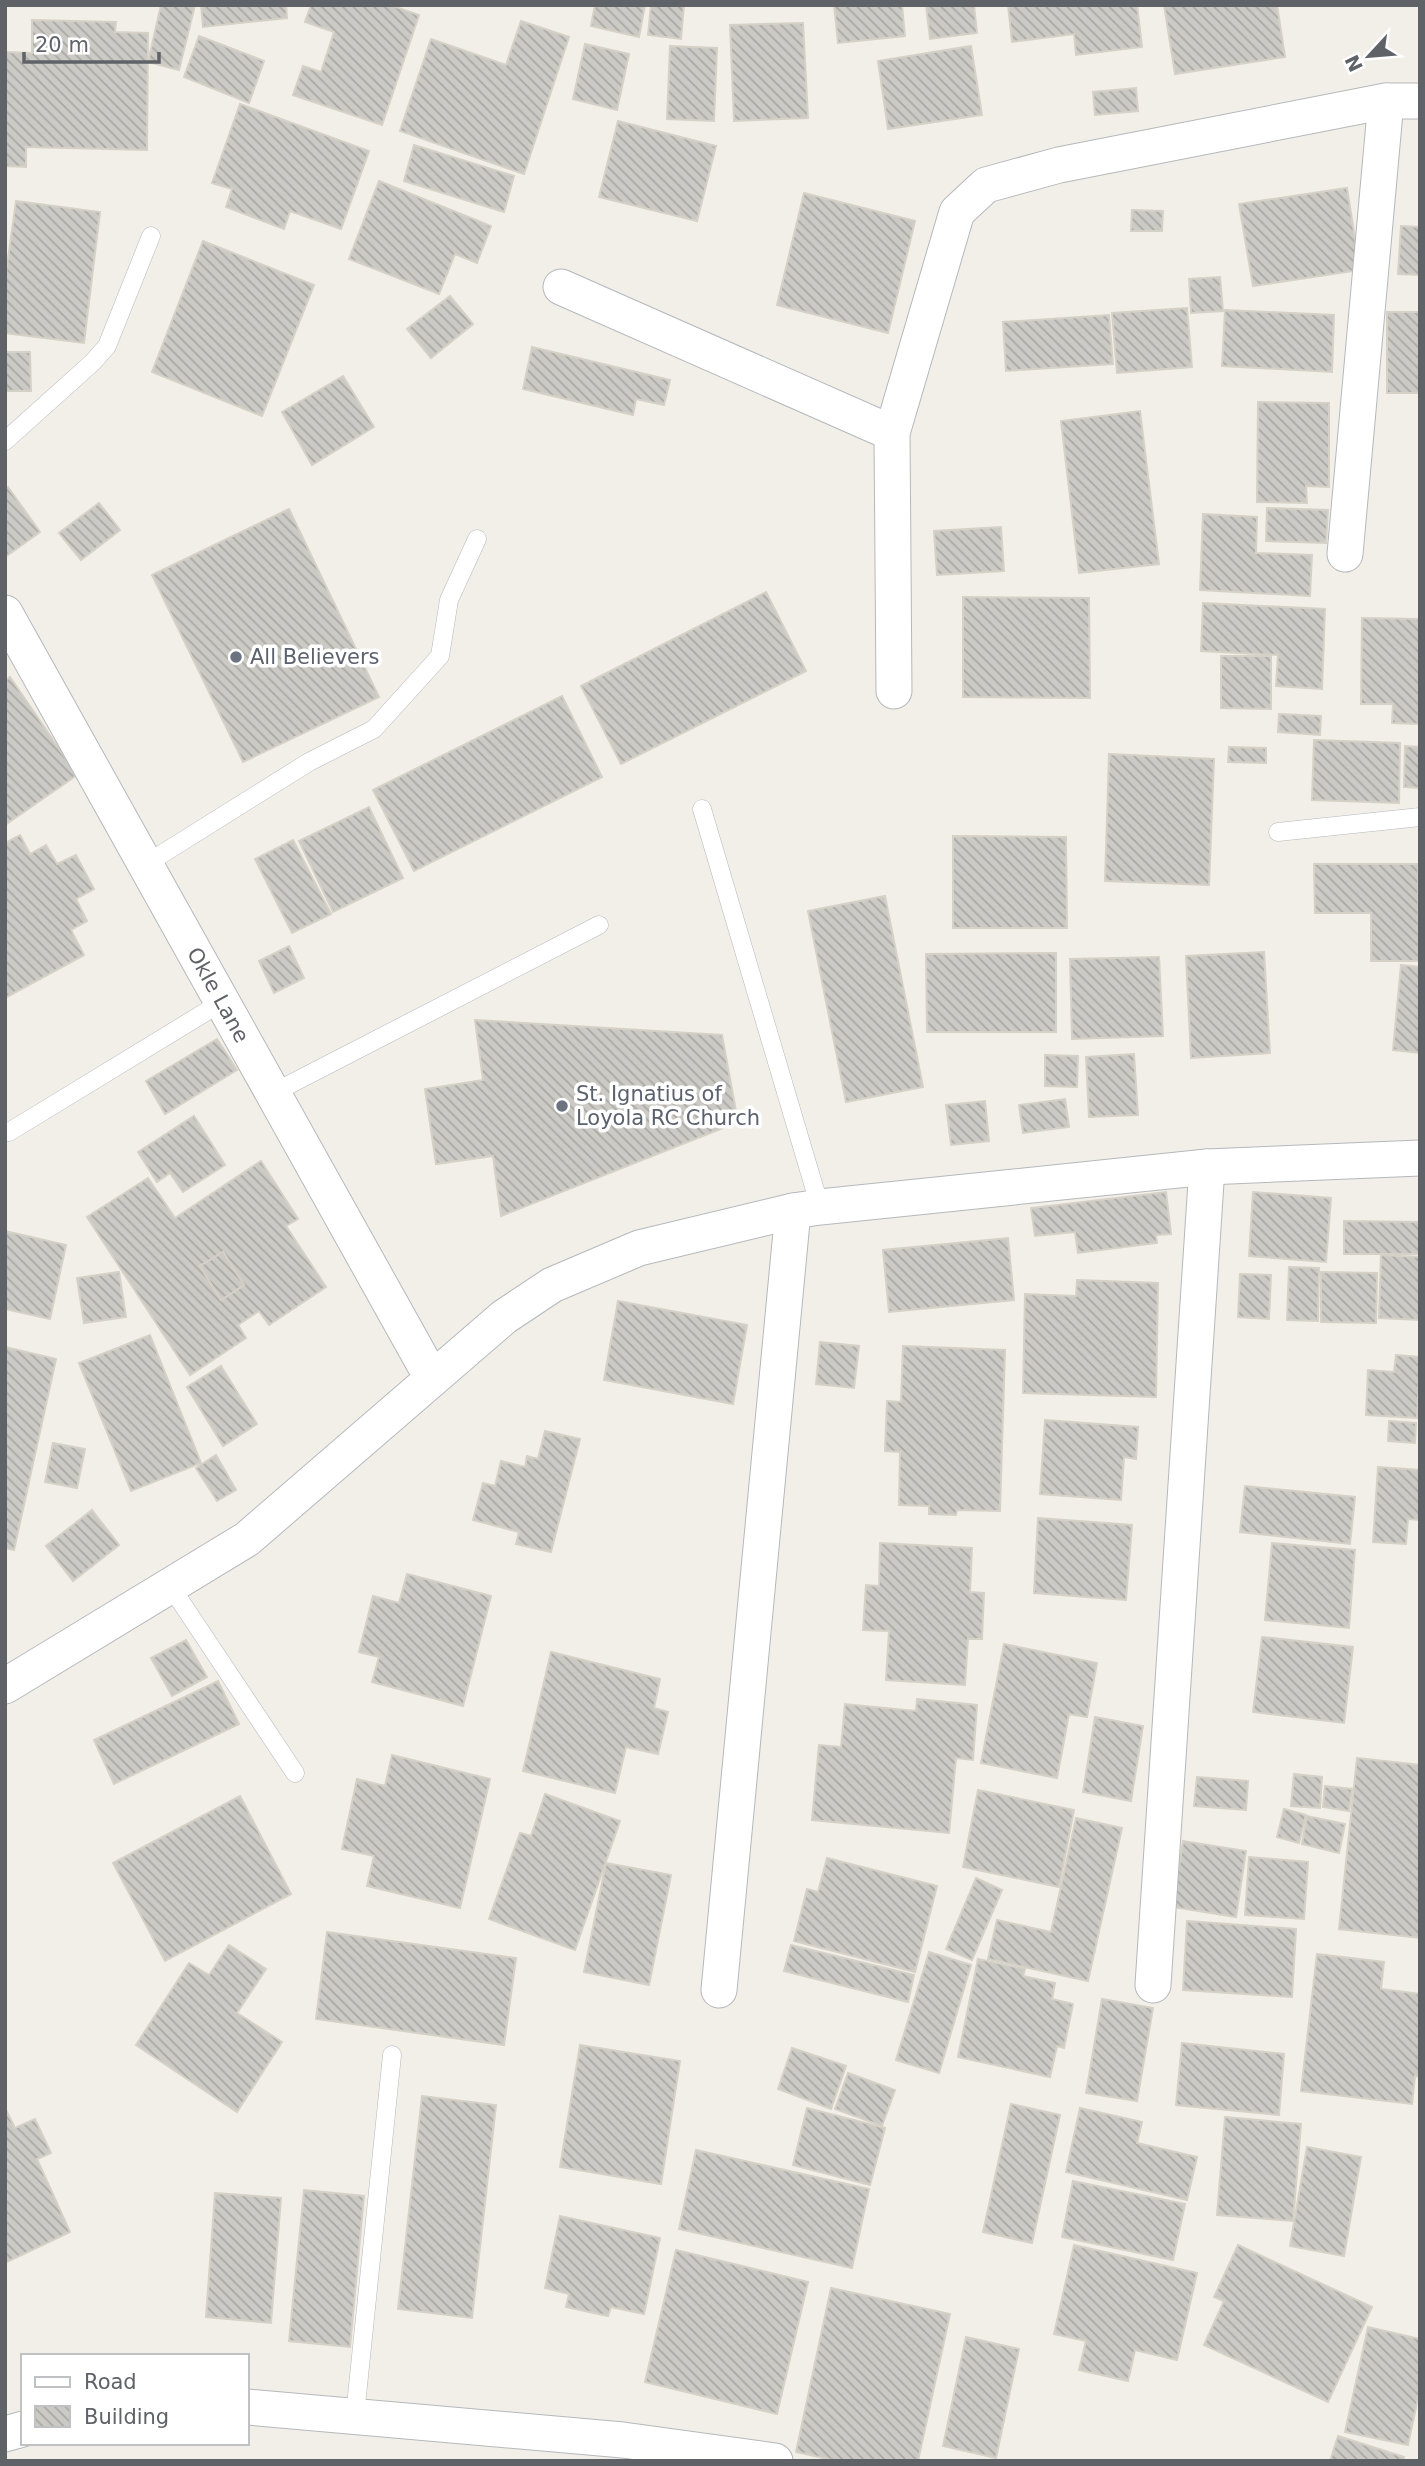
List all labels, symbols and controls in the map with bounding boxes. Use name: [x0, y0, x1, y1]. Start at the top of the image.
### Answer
scale bar: [24, 21, 159, 65]
north arrow: [1334, 21, 1404, 91]
text: 20 m: [35, 33, 89, 57]
text: N: [1340, 51, 1367, 75]
place label: All Believers: [250, 645, 380, 669]
marker: All Believers: [228, 649, 244, 665]
street label: Okle Lane: [182, 943, 254, 1047]
place label: St. Ignatius of Loyola RC Church: [576, 1082, 760, 1130]
marker: St. Ignatius of Loyola RC Church: [554, 1098, 570, 1114]
legend: [21, 2354, 248, 2445]
text: Road: [84, 2370, 137, 2394]
text: Building: [84, 2405, 169, 2429]

